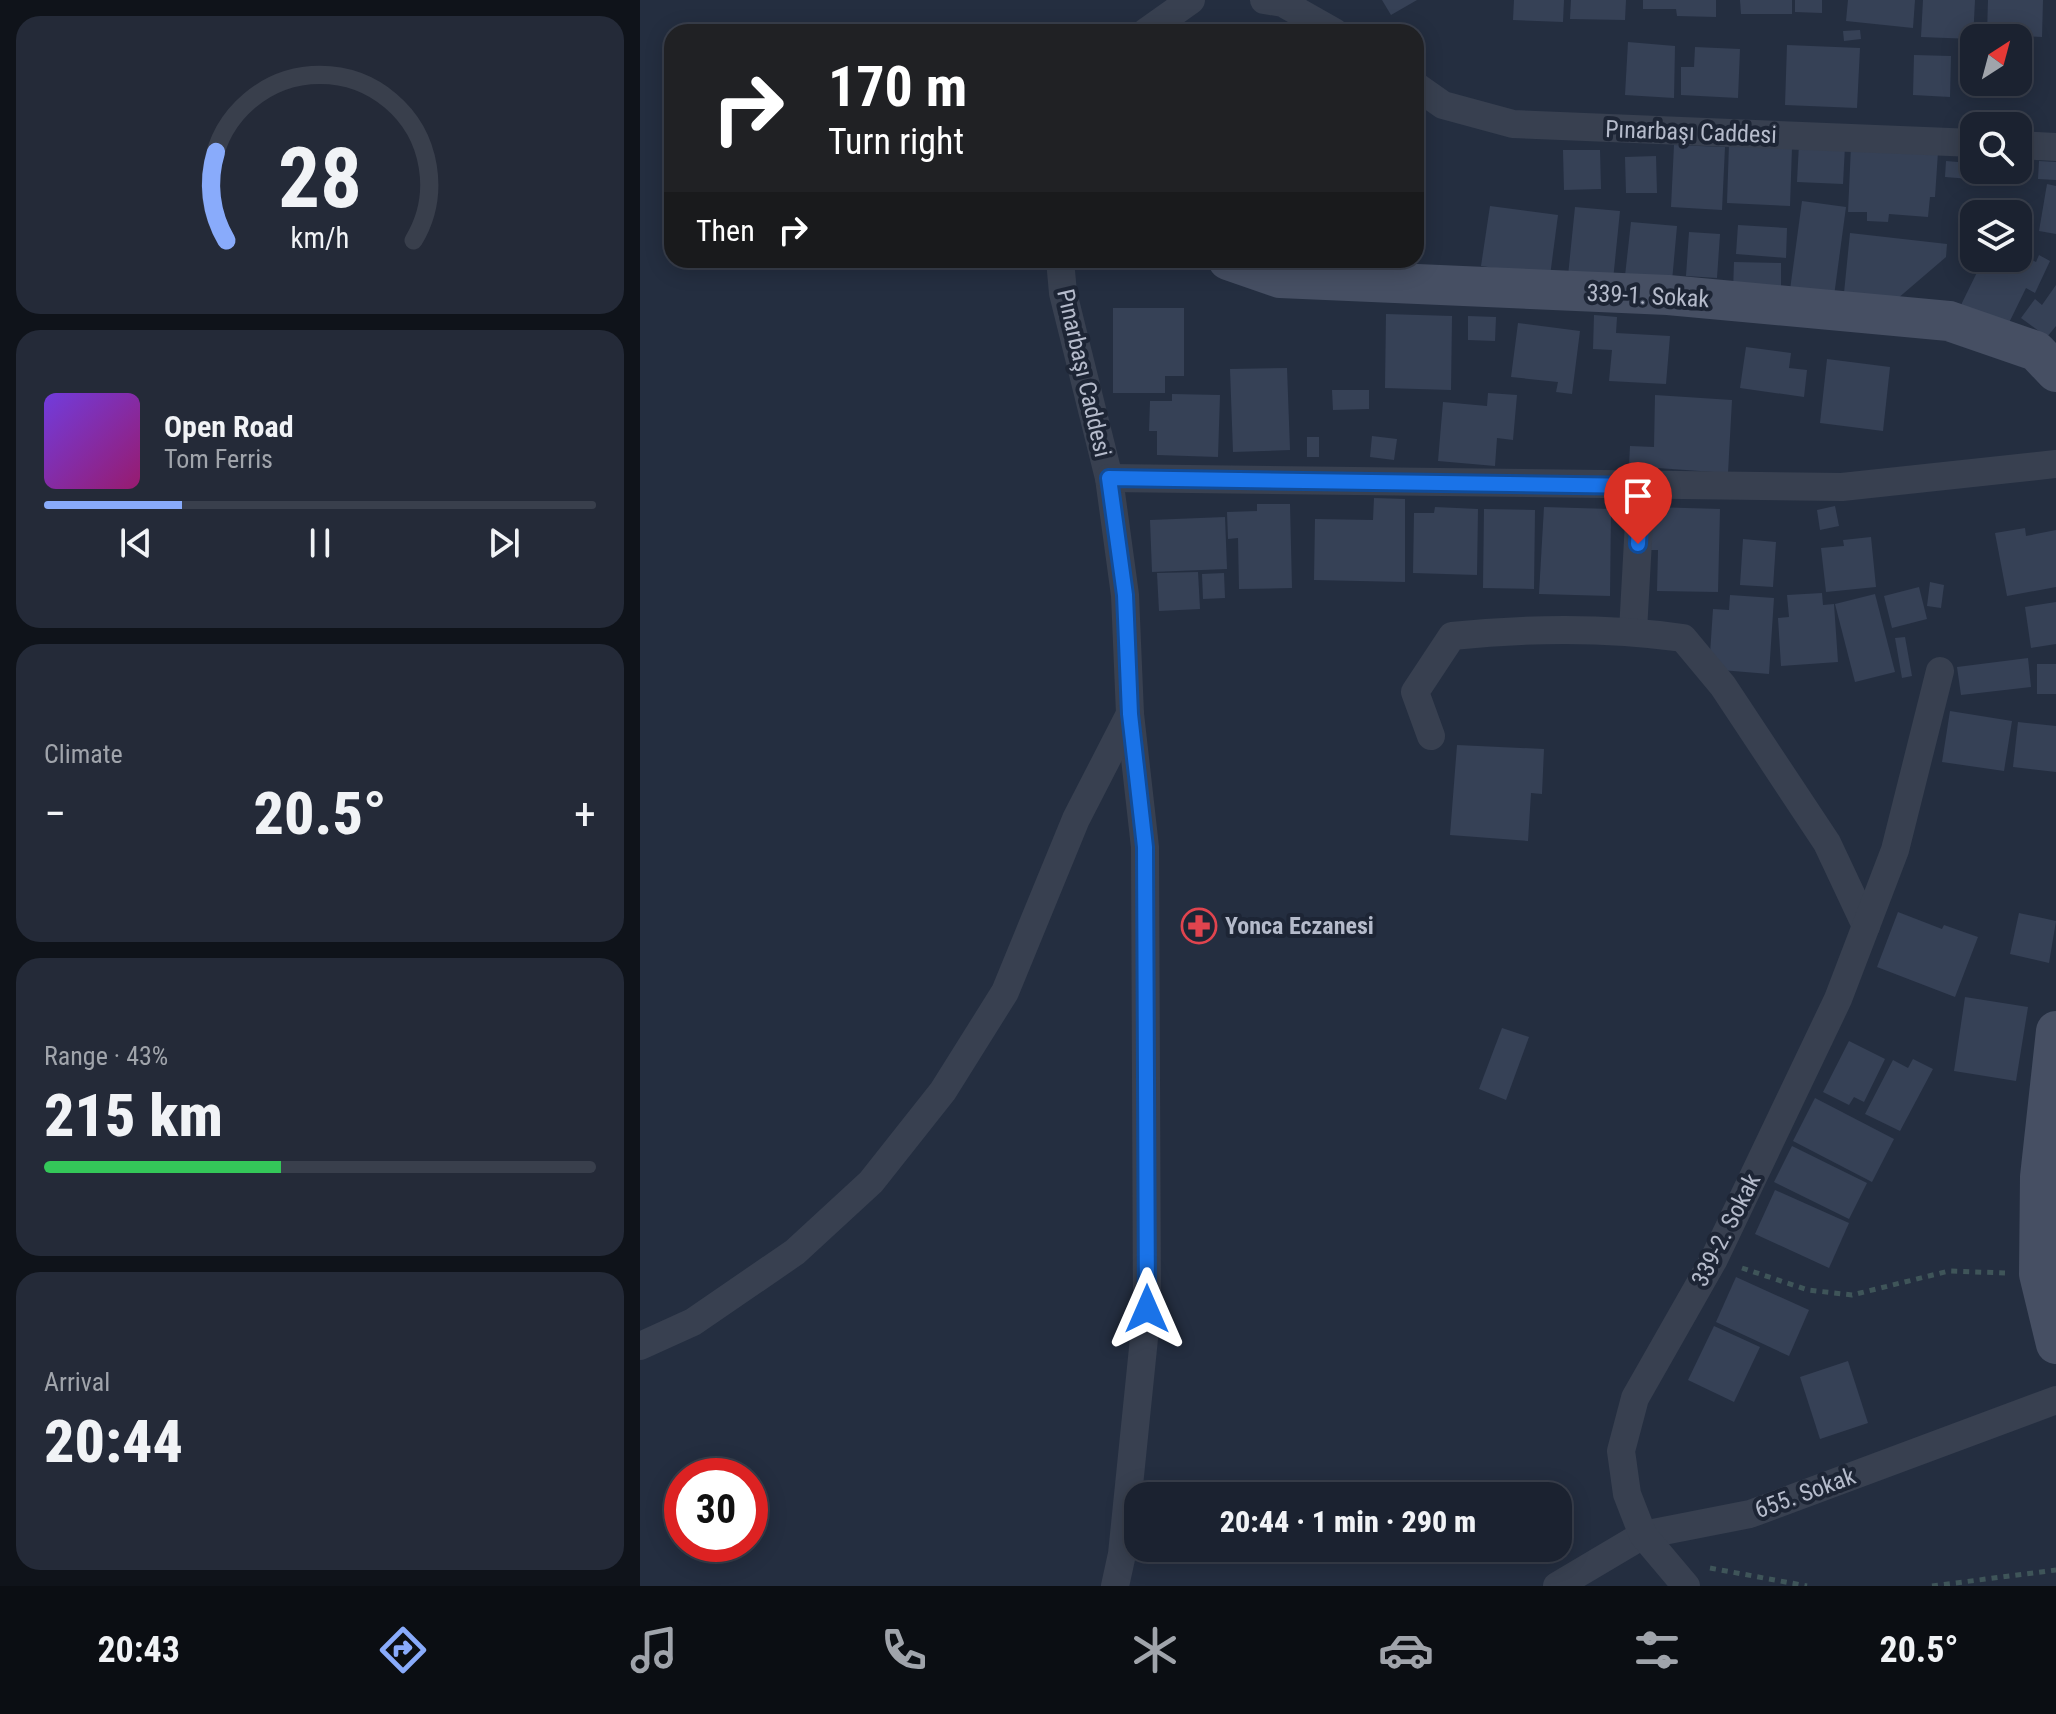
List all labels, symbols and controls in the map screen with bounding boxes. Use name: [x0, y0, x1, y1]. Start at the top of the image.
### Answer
north arrow: [1960, 24, 2032, 96]
map controls: [1960, 24, 2032, 272]
text: 170 m: [828, 54, 967, 120]
icon: right: [696, 56, 800, 160]
button: search: [1960, 112, 2032, 184]
street label: Pınarbaşı Caddesi: [1605, 115, 1777, 149]
text: Turn right: [828, 121, 964, 163]
text: 28: [278, 130, 362, 227]
button: layers: [1960, 200, 2032, 272]
icon: right: [771, 208, 815, 252]
text: Then: [696, 213, 755, 248]
text: km/h: [291, 221, 349, 255]
street label: 339-1. Sokak: [1586, 279, 1710, 313]
street label: Pınarbaşı Caddesi: [1051, 286, 1117, 460]
text: Open Road: [164, 409, 294, 444]
text: Tom Ferris: [164, 444, 273, 474]
pin: [1604, 462, 1672, 544]
icon: arrive: [1616, 474, 1660, 518]
icon: previous: [114, 521, 158, 565]
icon: pause: [298, 521, 342, 565]
icon: next: [482, 521, 526, 565]
text: Climate: [44, 739, 123, 769]
text: 20.5°: [254, 778, 387, 849]
text: −: [44, 788, 66, 840]
text: +: [574, 788, 596, 840]
pharmacy icon: Yonca Eczanesi: [1180, 907, 1218, 945]
place label: Yonca Eczanesi: [1225, 912, 1374, 940]
text: Range · 43%: [44, 1041, 168, 1071]
text: 215 km: [44, 1080, 223, 1151]
street label: 339-2. Sokak: [1686, 1169, 1766, 1291]
position arrow: [1105, 1267, 1189, 1351]
text: Arrival: [44, 1367, 110, 1397]
text: 20:44: [44, 1406, 183, 1477]
speed limit sign: 30: [664, 1458, 768, 1562]
street label: 655. Sokak: [1751, 1462, 1859, 1524]
text: 20:44 · 1 min · 290 m: [1220, 1504, 1476, 1539]
icon: directions: [375, 1622, 431, 1678]
icon: music: [626, 1622, 682, 1678]
icon: phone: [876, 1622, 932, 1678]
icon: climate: [1127, 1622, 1183, 1678]
icon: car: [1378, 1622, 1434, 1678]
icon: filters: [1629, 1622, 1685, 1678]
text: 20:43: [97, 1629, 180, 1671]
text: 20.5°: [1879, 1629, 1959, 1671]

